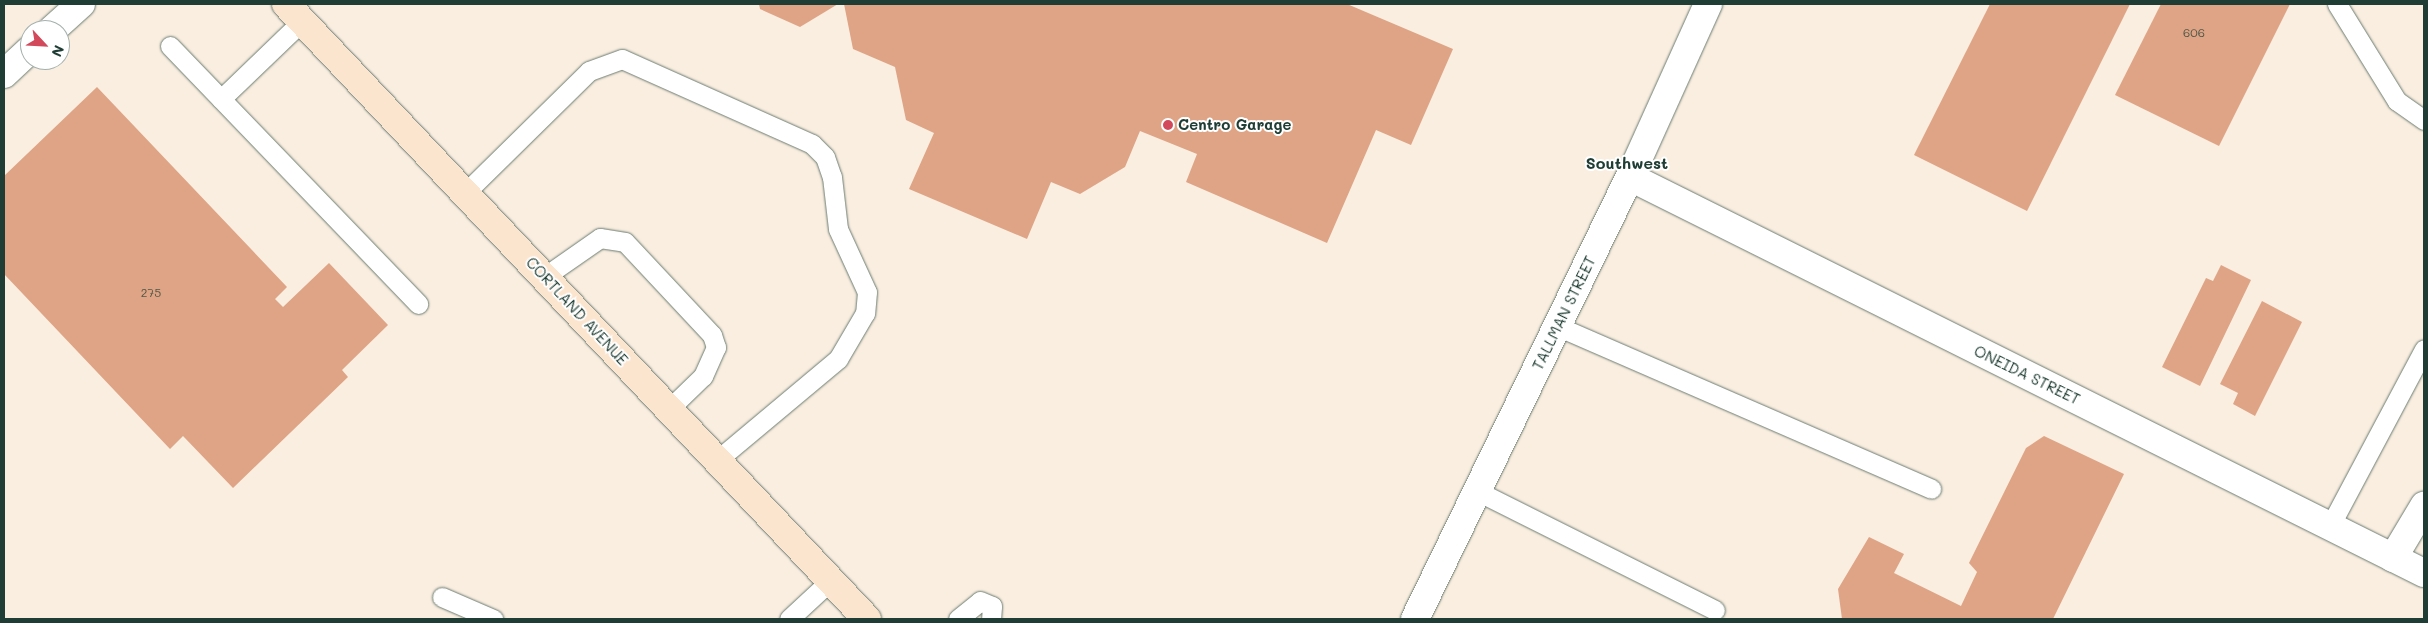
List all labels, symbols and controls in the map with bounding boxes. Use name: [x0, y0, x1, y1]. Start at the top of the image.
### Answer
north arrow: [20, 20, 70, 70]
house number: 606: [2183, 26, 2205, 40]
text: N: [47, 42, 69, 60]
place label: Centro Garage: [1178, 116, 1291, 134]
marker: Centro Garage: [1162, 119, 1174, 131]
district label: Southwest: [1586, 153, 1668, 173]
street label: CORTLAND AVENUE: [522, 253, 632, 369]
street label: TALLMAN STREET: [1529, 253, 1599, 373]
house number: 275: [141, 286, 161, 300]
street label: ONEIDA STREET: [1971, 342, 2083, 408]

